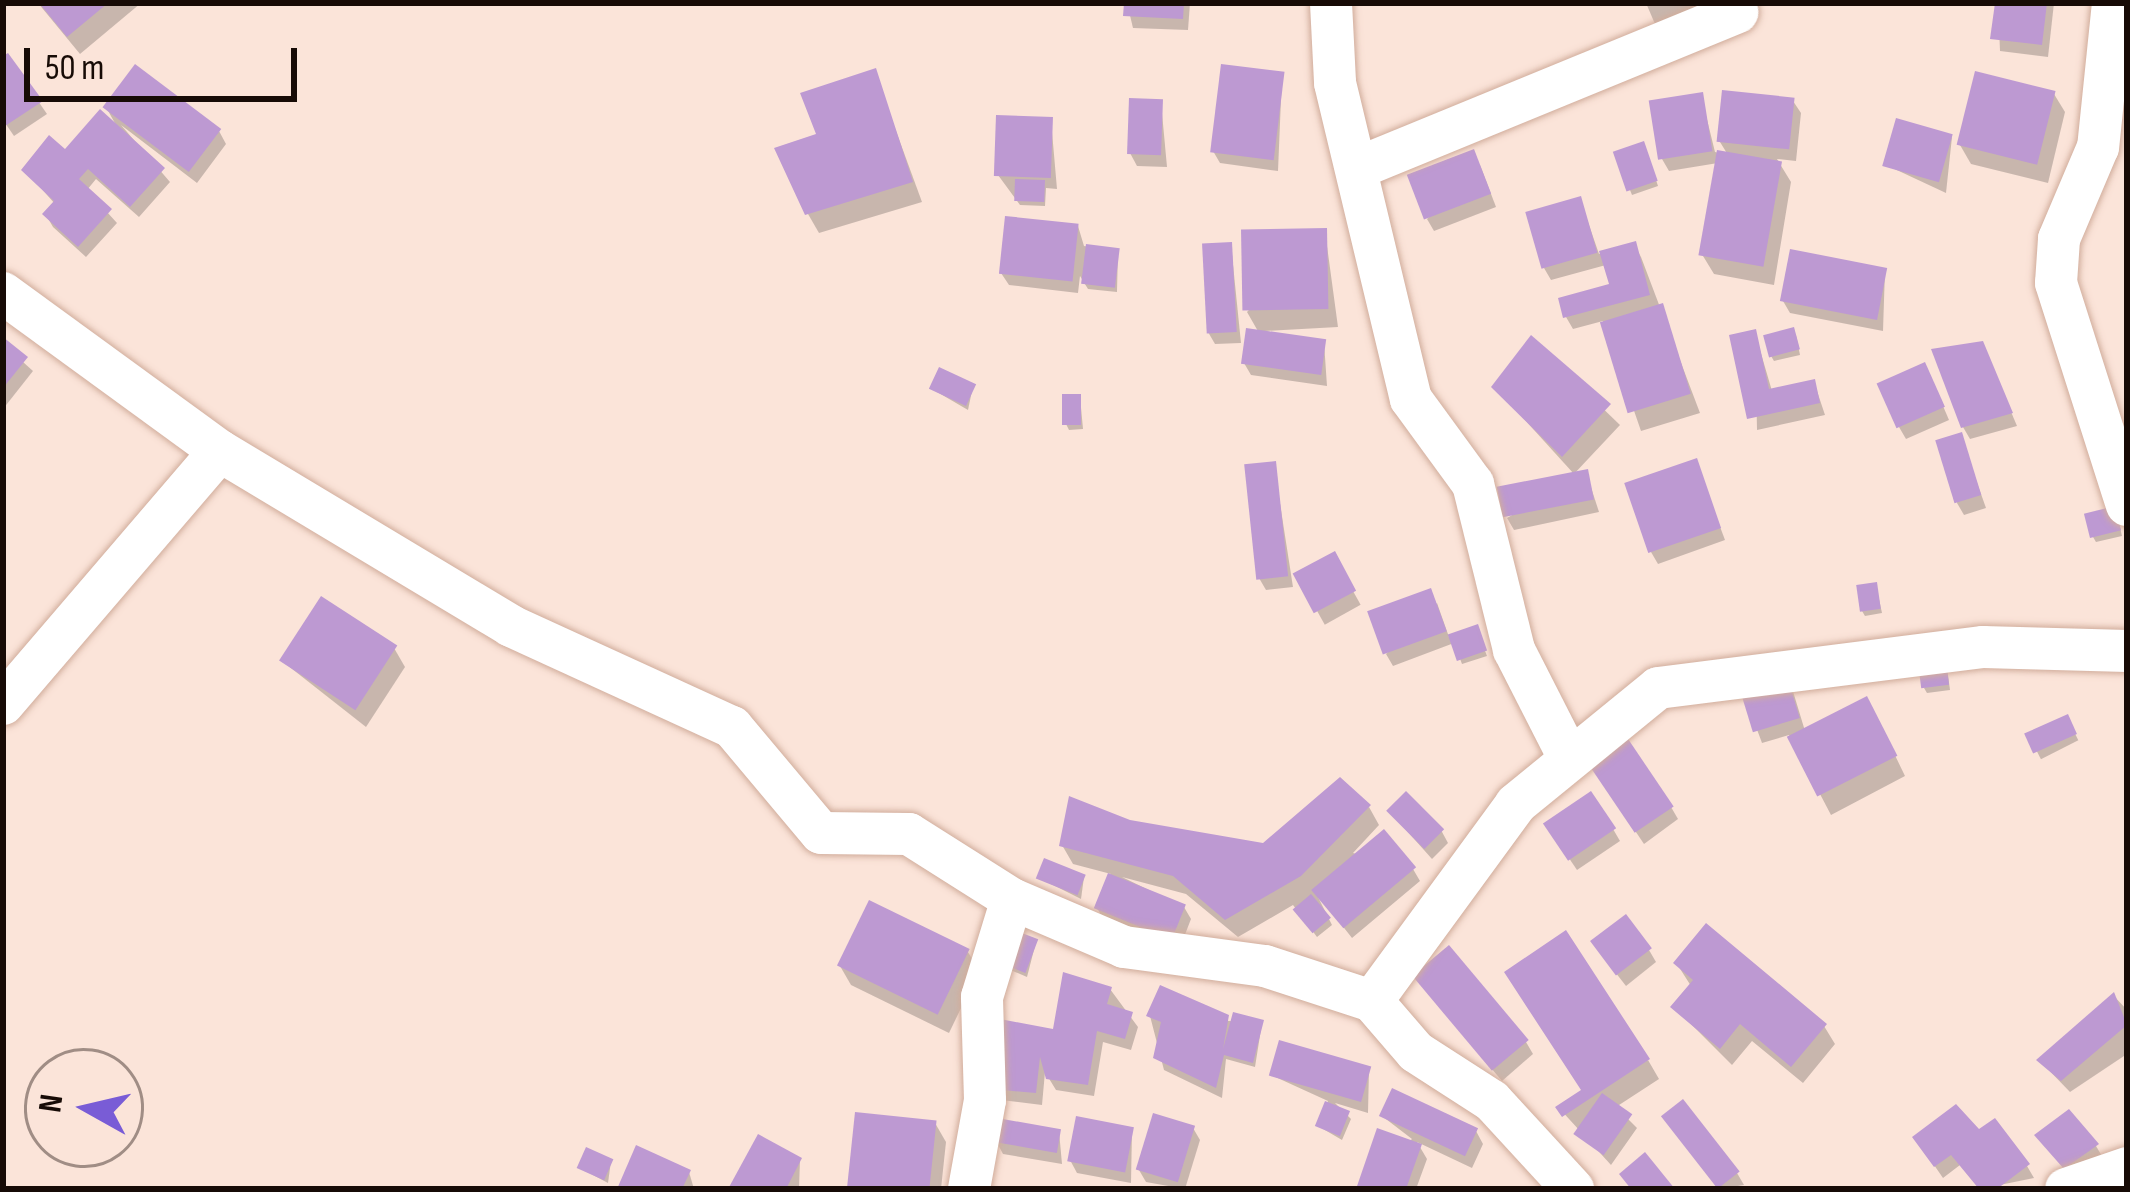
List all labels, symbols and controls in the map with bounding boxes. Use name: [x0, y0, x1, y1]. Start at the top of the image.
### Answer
scale bar: [30, 24, 303, 98]
text: 50 m: [45, 47, 104, 90]
north arrow: [24, 1048, 144, 1168]
text: N: [30, 1092, 72, 1115]

